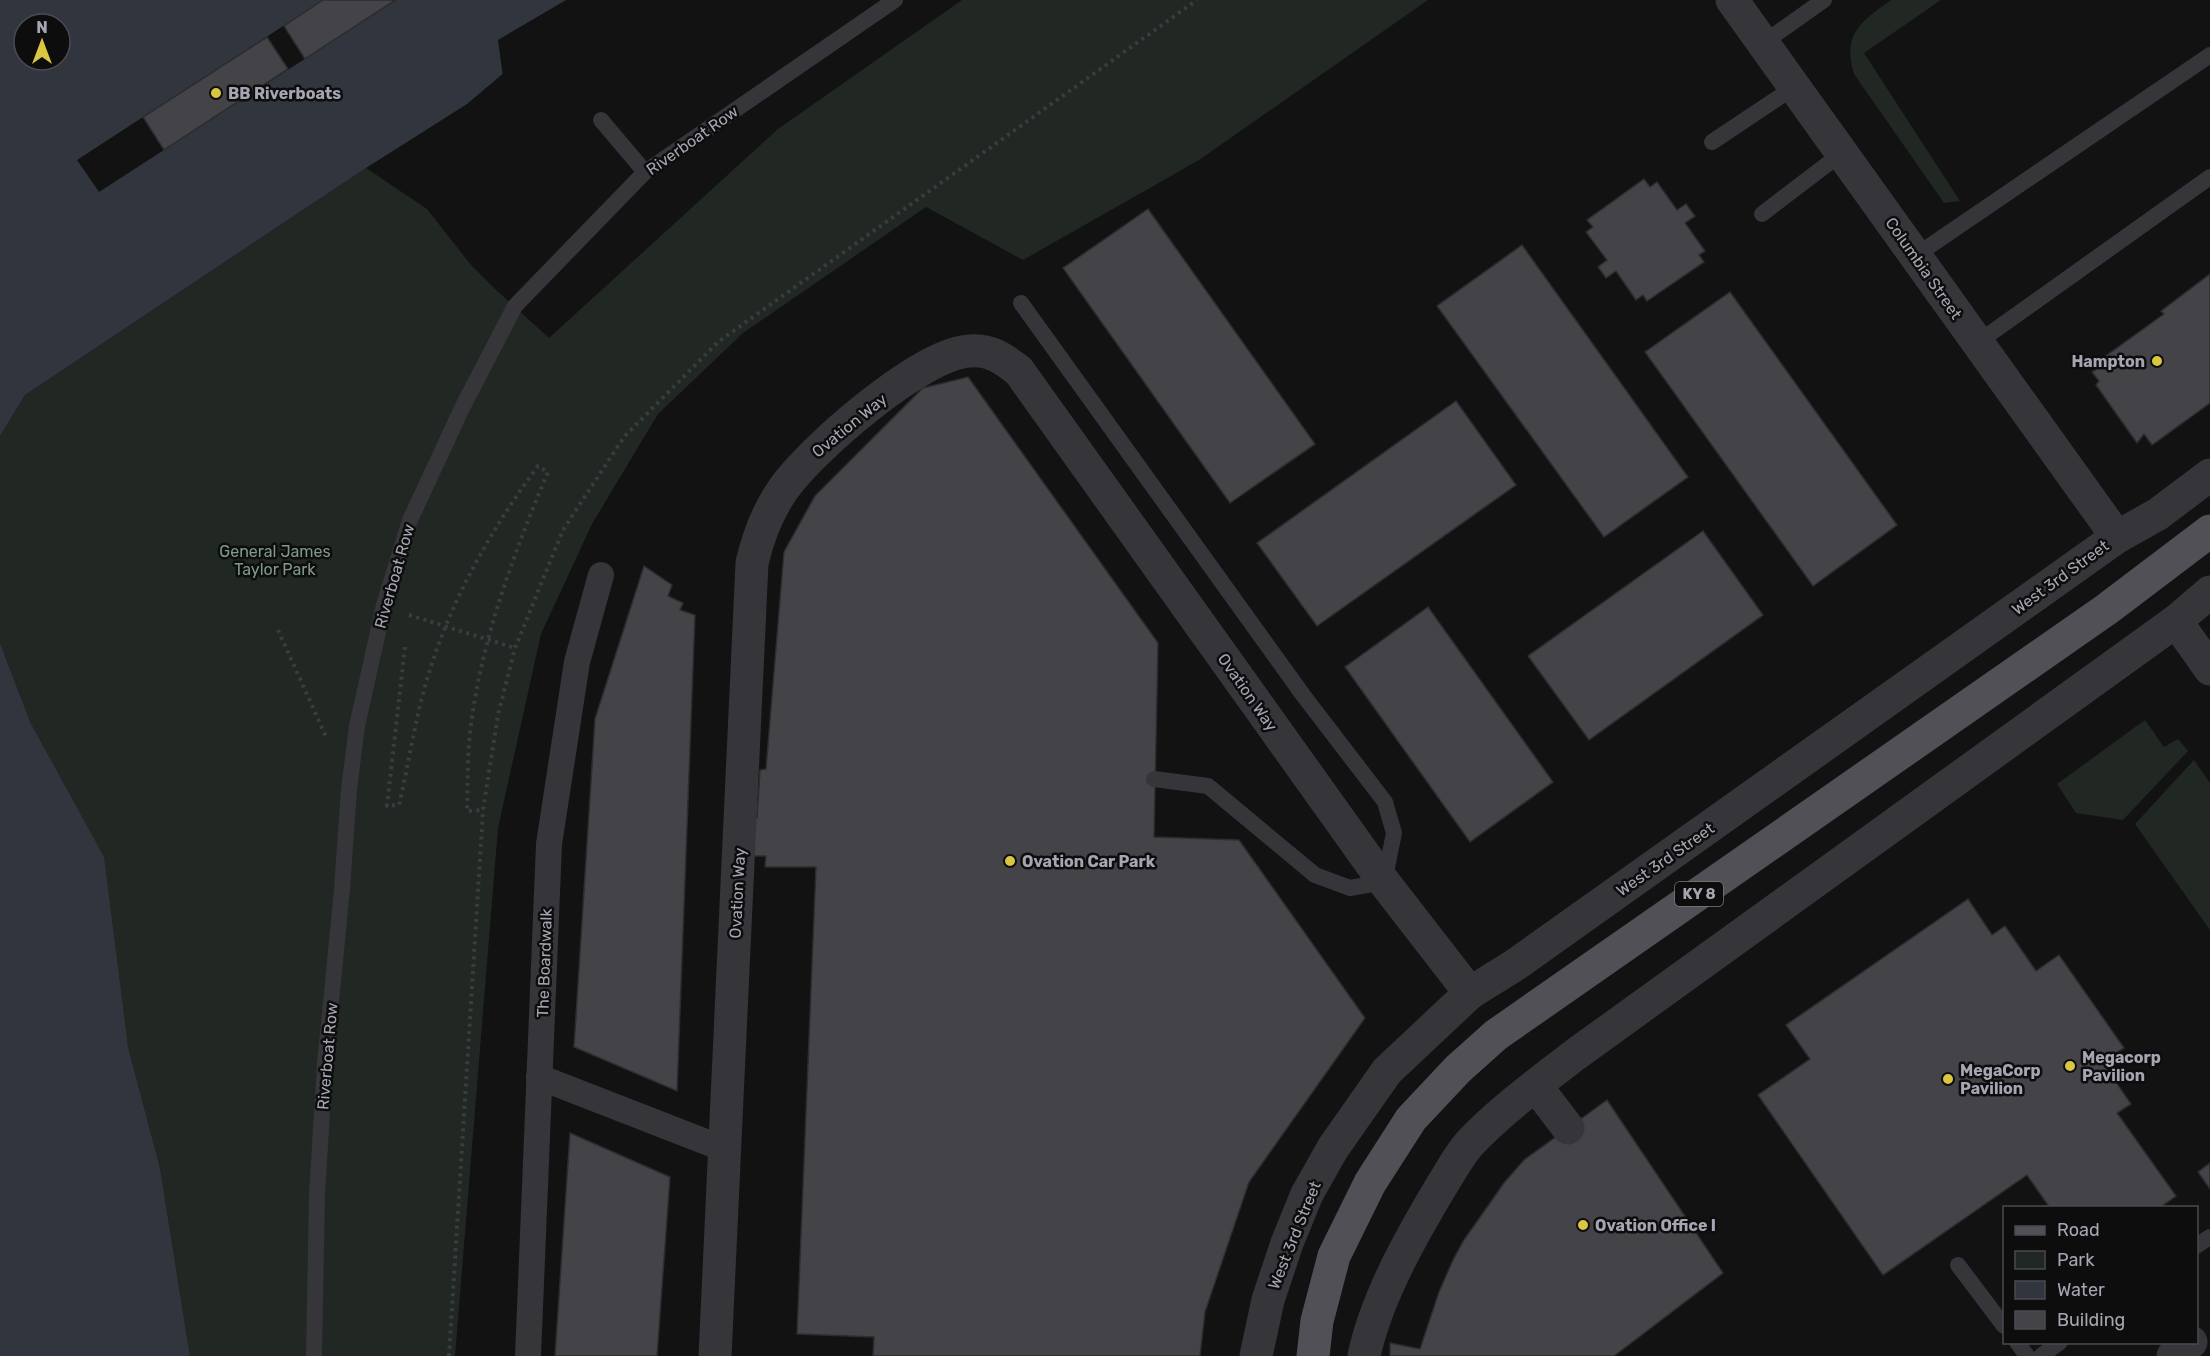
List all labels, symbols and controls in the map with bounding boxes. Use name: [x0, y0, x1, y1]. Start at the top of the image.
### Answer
north arrow: [12, 12, 72, 72]
text: N: [36, 18, 48, 37]
place label: BB Riverboats: [228, 84, 341, 103]
marker: BB Riverboats: [209, 86, 223, 100]
street label: Riverboat Row: [643, 102, 742, 179]
street label: Columbia Street: [1881, 214, 1966, 323]
place label: Hampton: [2071, 352, 2145, 371]
marker: Hampton: [2150, 354, 2164, 368]
street label: Ovation Way: [808, 389, 891, 461]
street label: Riverboat Row: [370, 522, 419, 631]
street label: West 3rd Street: [2008, 536, 2112, 619]
park label: General James Taylor Park: [219, 542, 331, 579]
street label: Ovation Way: [1214, 650, 1281, 735]
street label: West 3rd Street: [1613, 819, 1718, 900]
street label: Ovation Way: [726, 847, 749, 939]
place label: Ovation Car Park: [1022, 852, 1156, 871]
marker: Ovation Car Park: [1003, 854, 1017, 868]
road number: KY 8: [1675, 882, 1723, 906]
street label: The Boardwalk: [533, 907, 556, 1018]
street label: Riverboat Row: [313, 1001, 342, 1111]
place label: Megacorp Pavilion: [2082, 1048, 2161, 1085]
marker: Megacorp Pavilion: [2063, 1059, 2077, 1073]
place label: MegaCorp Pavilion: [1960, 1061, 2041, 1098]
marker: MegaCorp Pavilion: [1941, 1072, 1955, 1086]
street label: West 3rd Street: [1264, 1178, 1325, 1292]
legend: [2003, 1206, 2198, 1344]
place label: Ovation Office I: [1595, 1216, 1716, 1235]
marker: Ovation Office I: [1576, 1218, 1590, 1232]
text: Road: [2057, 1219, 2100, 1241]
text: Park: [2057, 1249, 2095, 1271]
text: Water: [2057, 1279, 2105, 1301]
text: Building: [2057, 1309, 2125, 1331]

